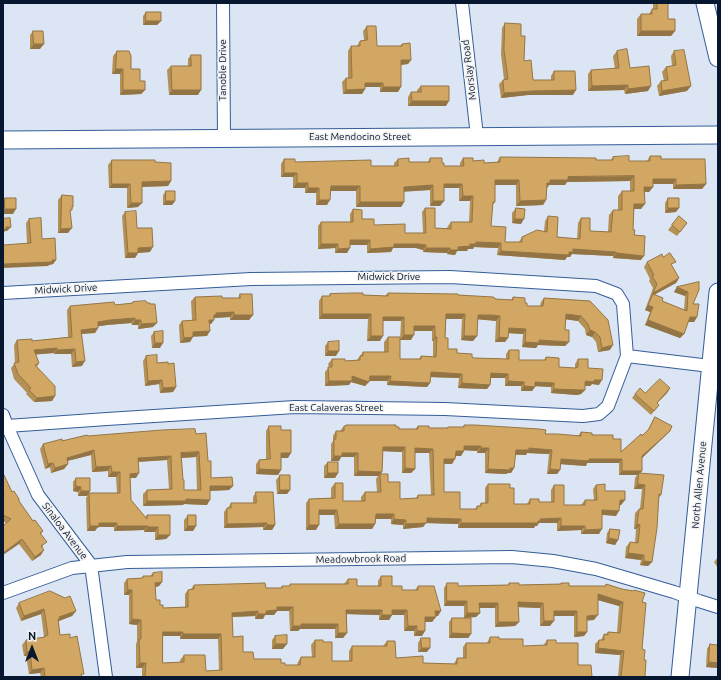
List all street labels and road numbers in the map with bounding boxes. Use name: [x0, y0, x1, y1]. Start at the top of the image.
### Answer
street label: Tanoble Drive: [217, 39, 229, 101]
street label: Morslay Road: [459, 39, 479, 101]
street label: East Mendocino Street: [309, 131, 411, 143]
street label: Midwick Drive: [358, 271, 420, 283]
street label: Midwick Drive: [34, 281, 98, 297]
street label: East Calaveras Street: [289, 402, 383, 414]
street label: North Allen Avenue: [689, 441, 709, 529]
street label: Sinaloa Avenue: [40, 500, 90, 562]
street label: Meadowbrook Road: [316, 552, 406, 566]

